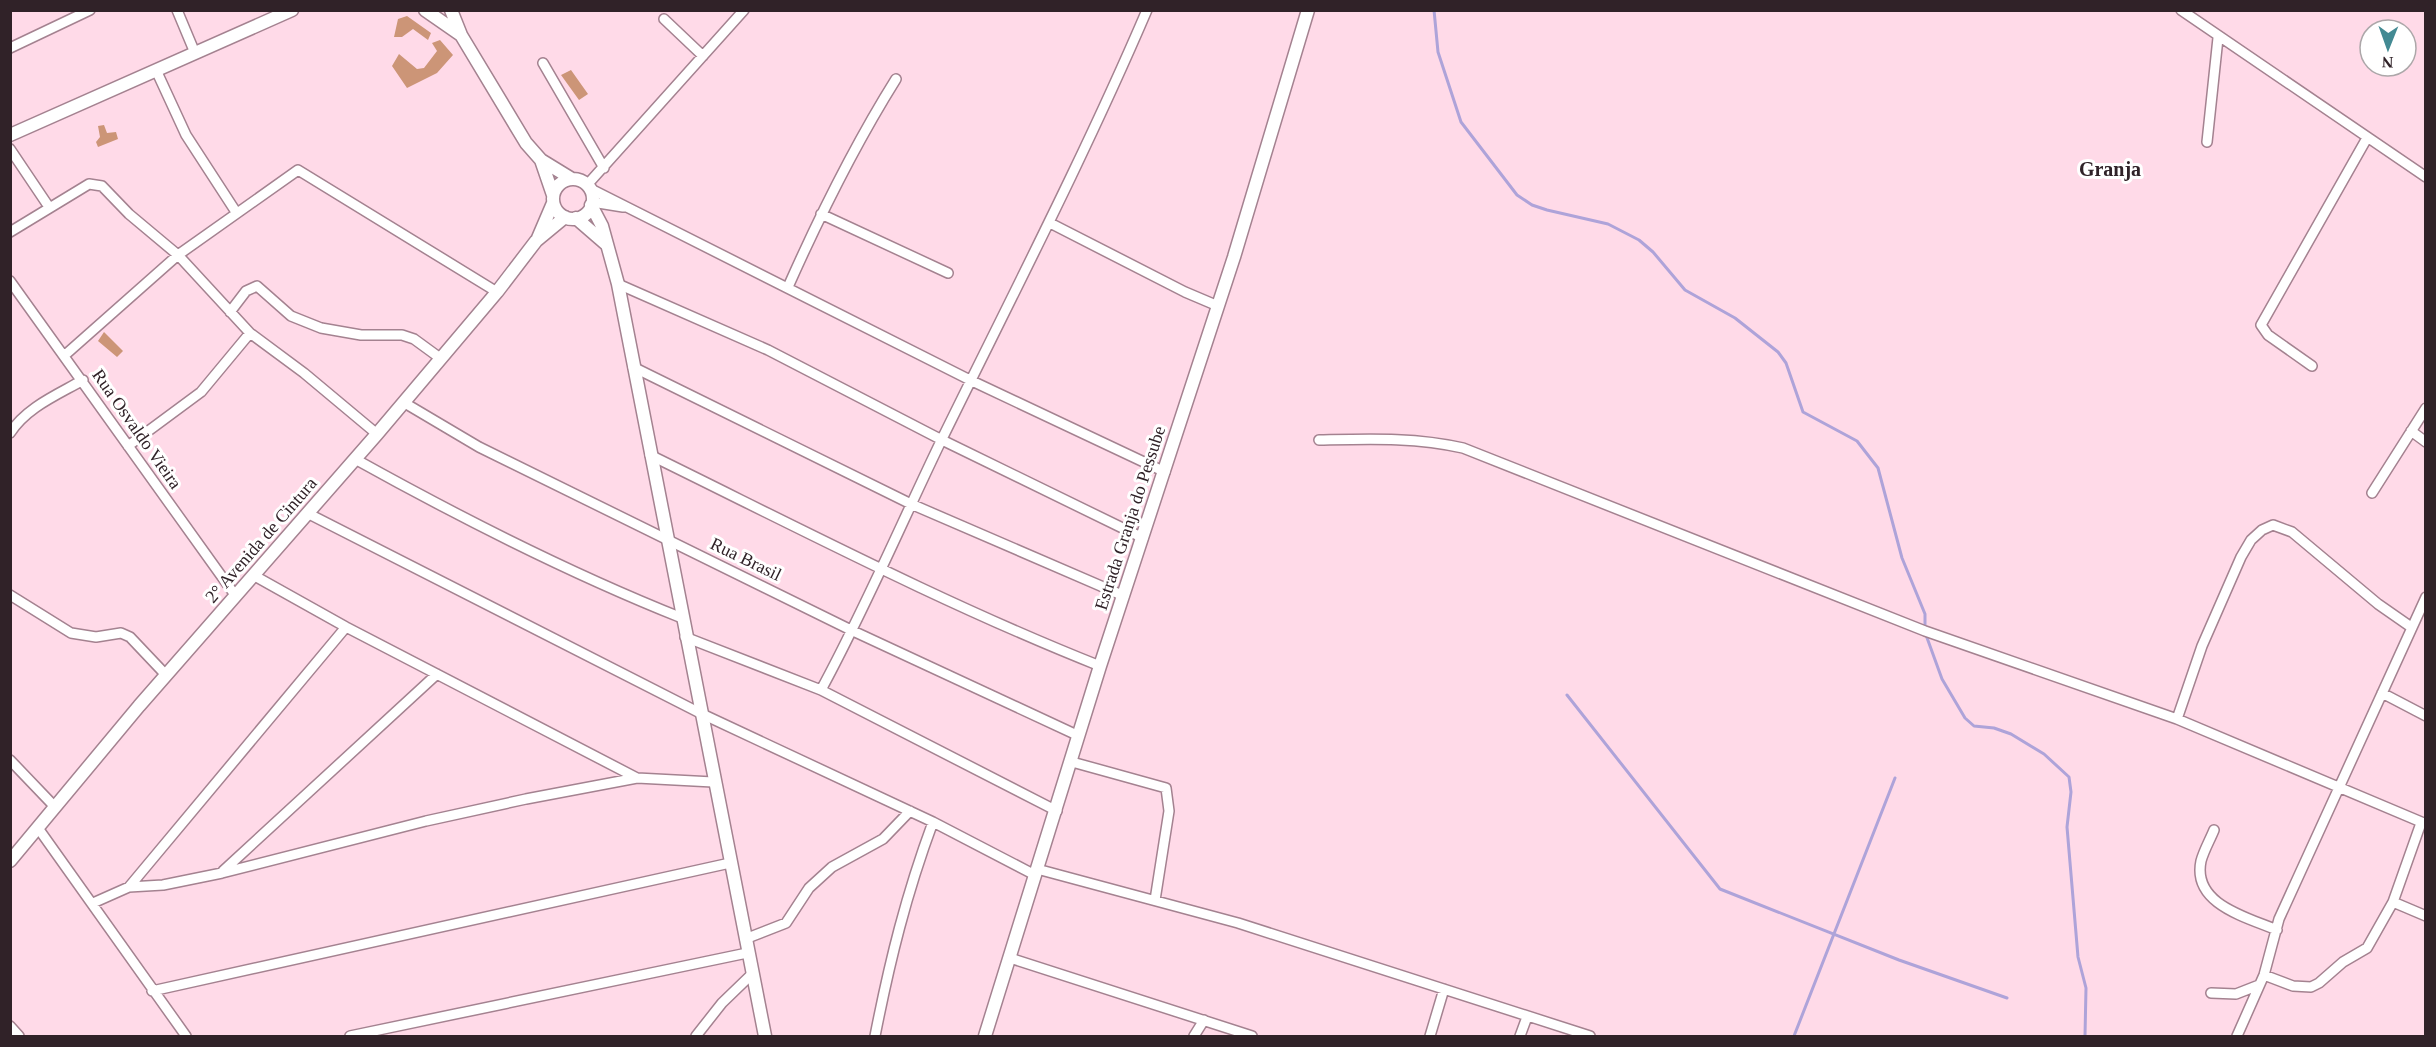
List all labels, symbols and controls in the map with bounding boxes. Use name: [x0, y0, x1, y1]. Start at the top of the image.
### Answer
north arrow: [2358, 18, 2418, 78]
text: N: [2381, 54, 2394, 71]
district label: Granja: [2079, 158, 2141, 181]
street label: Rua Osvaldo Vieira: [88, 365, 186, 493]
street label: Estrada Granja do Pessube: [1091, 423, 1169, 613]
street label: 2° Avenida de Cintura: [201, 473, 321, 607]
street label: Rua Brasil: [707, 533, 785, 585]

